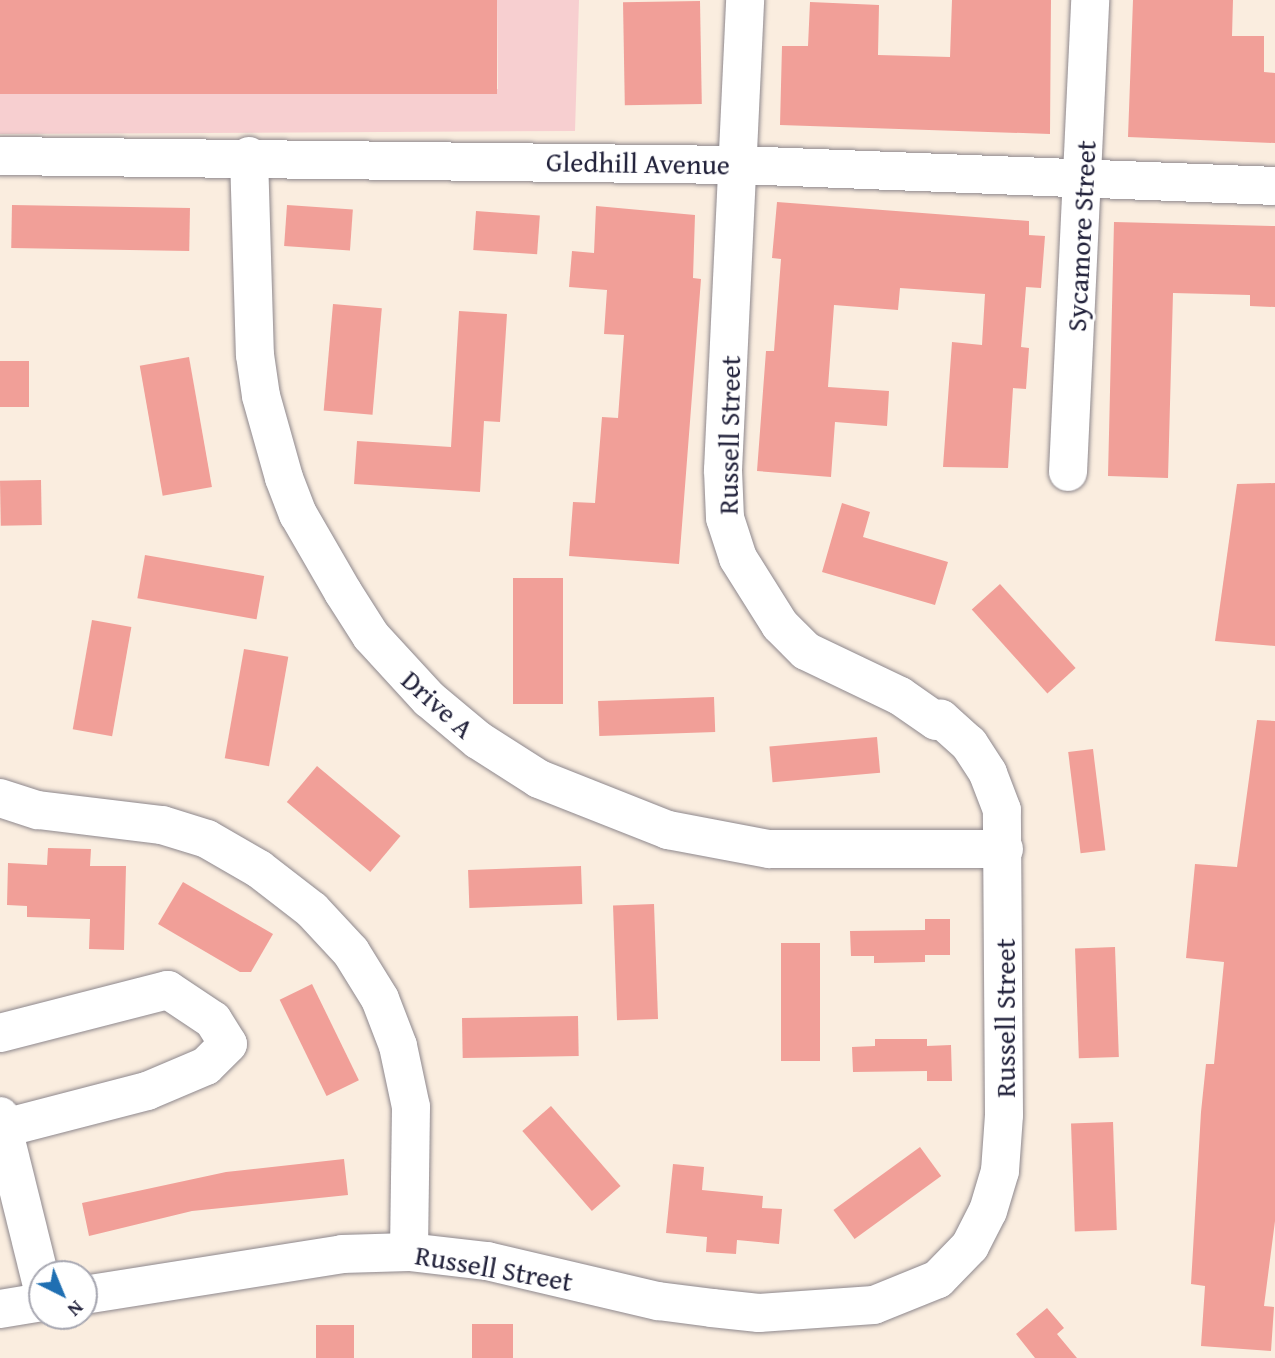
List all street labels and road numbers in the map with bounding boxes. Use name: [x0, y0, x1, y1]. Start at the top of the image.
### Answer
street label: Sycamore Street: [1059, 139, 1103, 333]
street label: Gledhill Avenue: [546, 145, 730, 181]
street label: Russell Street: [711, 355, 747, 515]
street label: Drive A: [395, 663, 481, 745]
street label: Russell Street: [988, 938, 1022, 1098]
street label: Russell Street: [413, 1238, 575, 1298]

